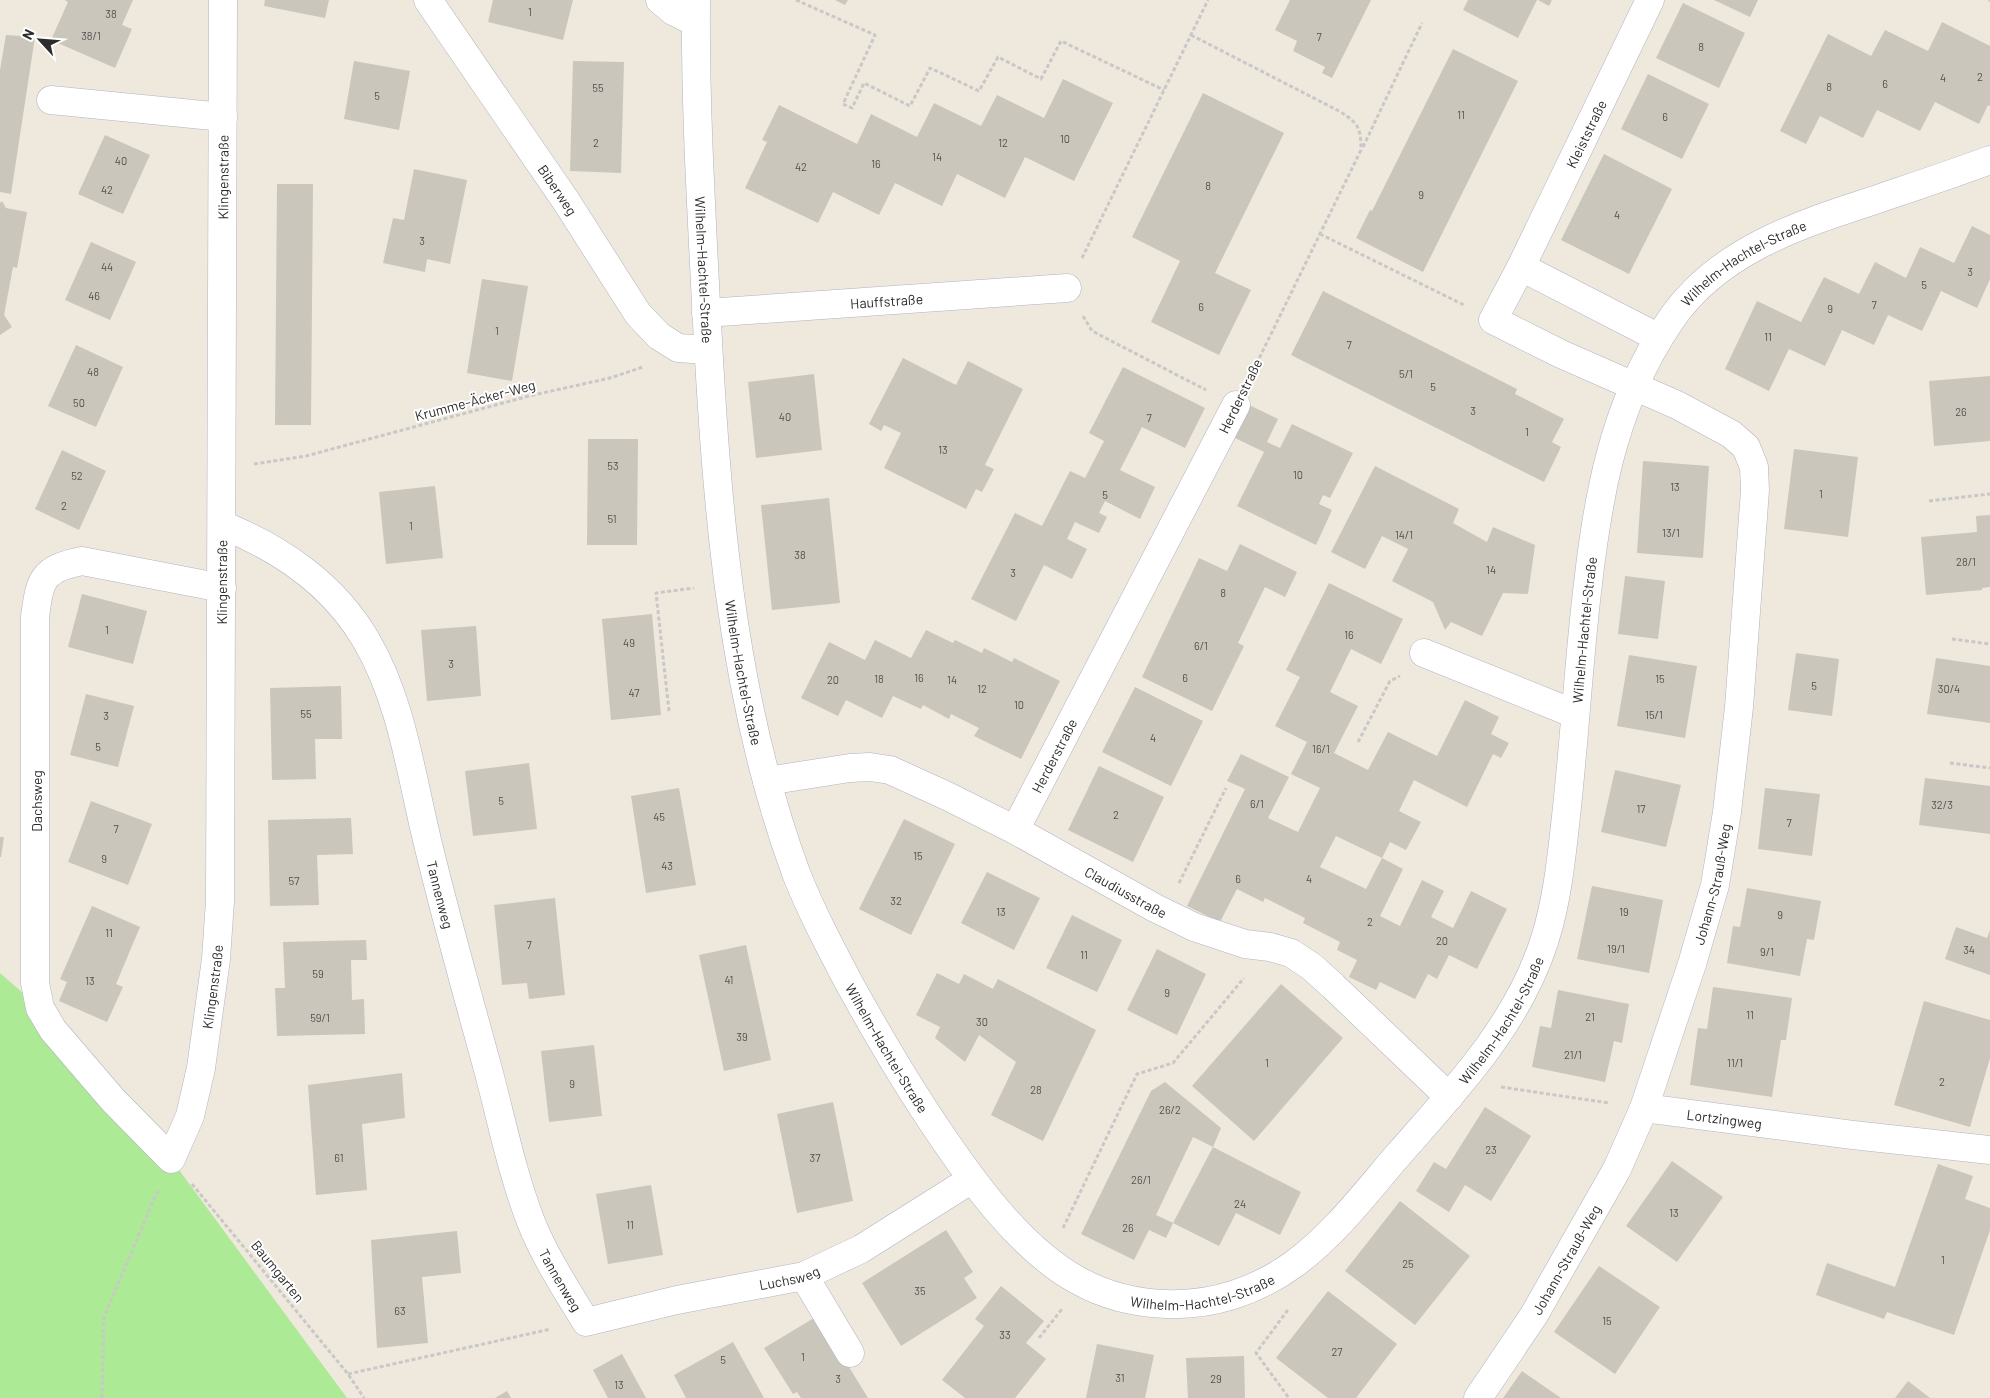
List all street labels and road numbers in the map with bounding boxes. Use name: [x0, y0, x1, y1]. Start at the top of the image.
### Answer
street label: Kleiststraße: [1562, 97, 1610, 171]
street label: Klingenstraße: [214, 135, 231, 220]
street label: Biberweg: [535, 161, 581, 218]
street label: Wilhelm-Hachtel-Straße: [692, 196, 717, 344]
street label: Wilhelm-Hachtel-Straße: [1677, 216, 1809, 309]
street label: Hauffstraße: [850, 289, 924, 311]
street label: Herderstraße: [1215, 356, 1265, 436]
street label: Krumme-Äcker-Weg: [413, 376, 537, 424]
street label: Klingenstraße: [212, 540, 230, 625]
street label: Wilhelm-Hachtel-Straße: [1568, 555, 1600, 704]
street label: Wilhelm-Hachtel-Straße: [722, 599, 766, 747]
street label: Herderstraße: [1027, 716, 1080, 795]
street label: Dachsweg: [28, 770, 45, 832]
street label: Johann-Strauß-Weg: [1690, 822, 1733, 947]
street label: Tannenweg: [424, 859, 458, 931]
street label: Claudiusstraße: [1082, 862, 1170, 921]
street label: Klingenstraße: [198, 944, 225, 1030]
street label: Wilhelm-Hachtel-Straße: [1455, 954, 1547, 1087]
street label: Wilhelm-Hachtel-Straße: [842, 980, 932, 1116]
street label: Lortzingweg: [1686, 1105, 1763, 1132]
street label: Johann-Strauß-Weg: [1528, 1201, 1604, 1318]
street label: Baumgarten: [248, 1237, 308, 1305]
street label: Tannenweg: [536, 1246, 586, 1314]
street label: Luchsweg: [758, 1262, 822, 1293]
street label: Wilhelm-Hachtel-Straße: [1129, 1270, 1277, 1313]

